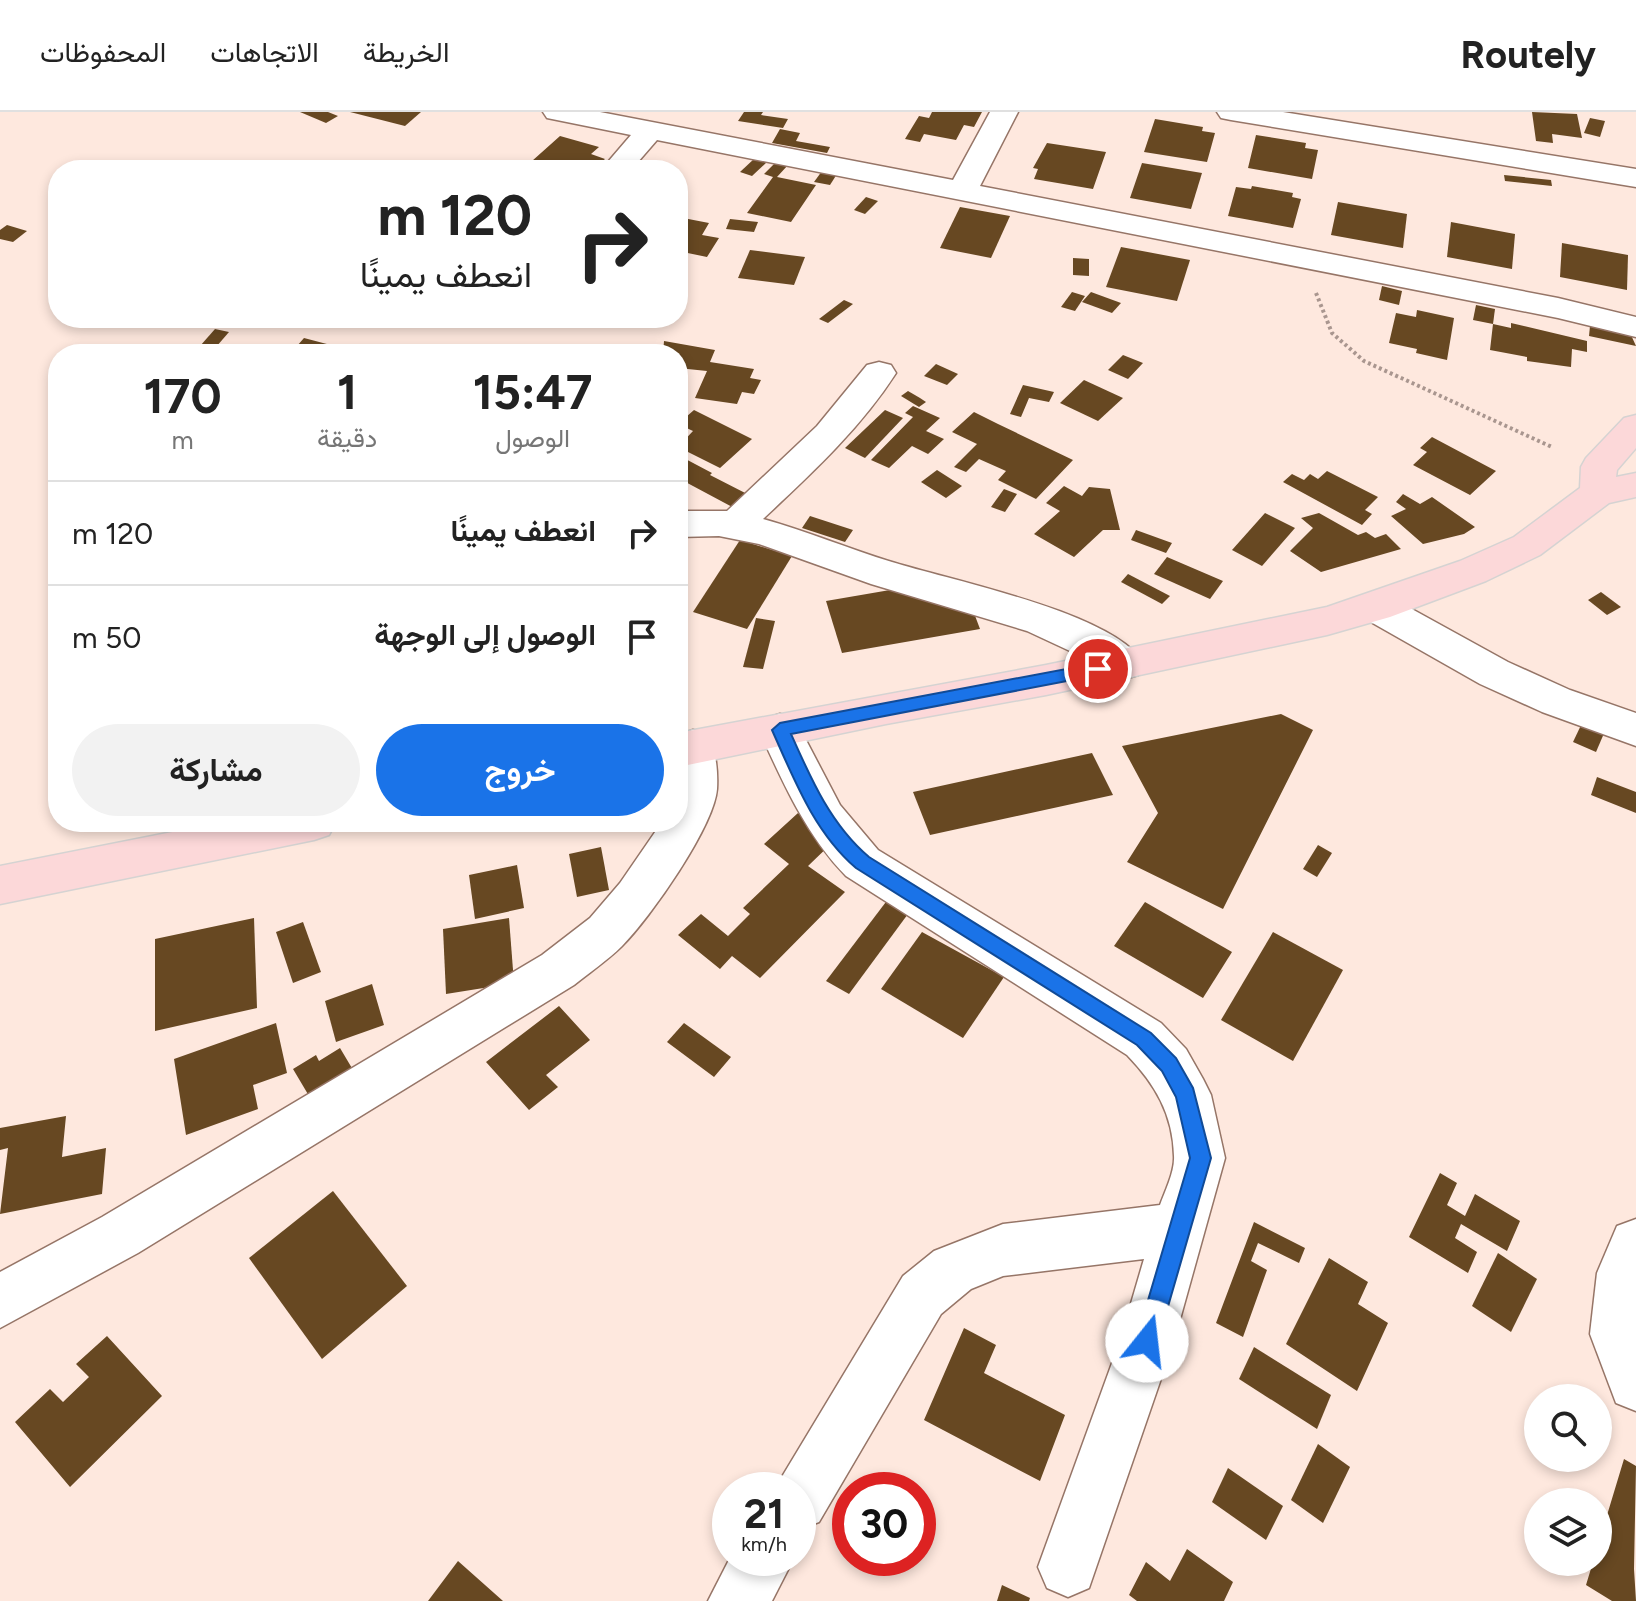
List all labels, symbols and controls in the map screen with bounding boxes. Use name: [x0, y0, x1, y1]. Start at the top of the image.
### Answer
text: Routely: [1461, 32, 1596, 78]
text: المحفوظات: [40, 35, 166, 69]
text: الاتجاهات: [210, 35, 319, 69]
text: الخريطة: [363, 35, 449, 69]
text: 120 m: [377, 182, 532, 249]
icon: right: [560, 192, 664, 296]
text: انعطف يمينًا: [360, 253, 532, 296]
text: 1: [337, 363, 357, 421]
text: 15:47: [473, 363, 592, 421]
text: 170: [144, 367, 222, 425]
text: دقيقة: [317, 422, 377, 454]
text: الوصول: [495, 422, 570, 454]
text: m: [171, 424, 194, 456]
icon: right: [620, 511, 664, 555]
text: انعطف يمينًا: [451, 512, 596, 549]
text: 120 m: [72, 515, 153, 552]
icon: arrive: [620, 615, 664, 659]
text: الوصول إلى الوجهة: [374, 616, 596, 653]
text: 50 m: [72, 619, 141, 656]
pin: [1064, 635, 1132, 703]
icon: arrive: [1076, 647, 1120, 691]
button: مشاركة: [72, 724, 360, 816]
button: خروج: [376, 724, 664, 816]
position arrow: [1105, 1299, 1189, 1383]
map controls: [1524, 1384, 1612, 1576]
button: search: [1524, 1384, 1612, 1472]
speed limit sign: 30: [832, 1472, 936, 1576]
button: layers: [1524, 1488, 1612, 1576]
text: 21: [744, 1490, 784, 1538]
text: km/h: [741, 1532, 787, 1556]

